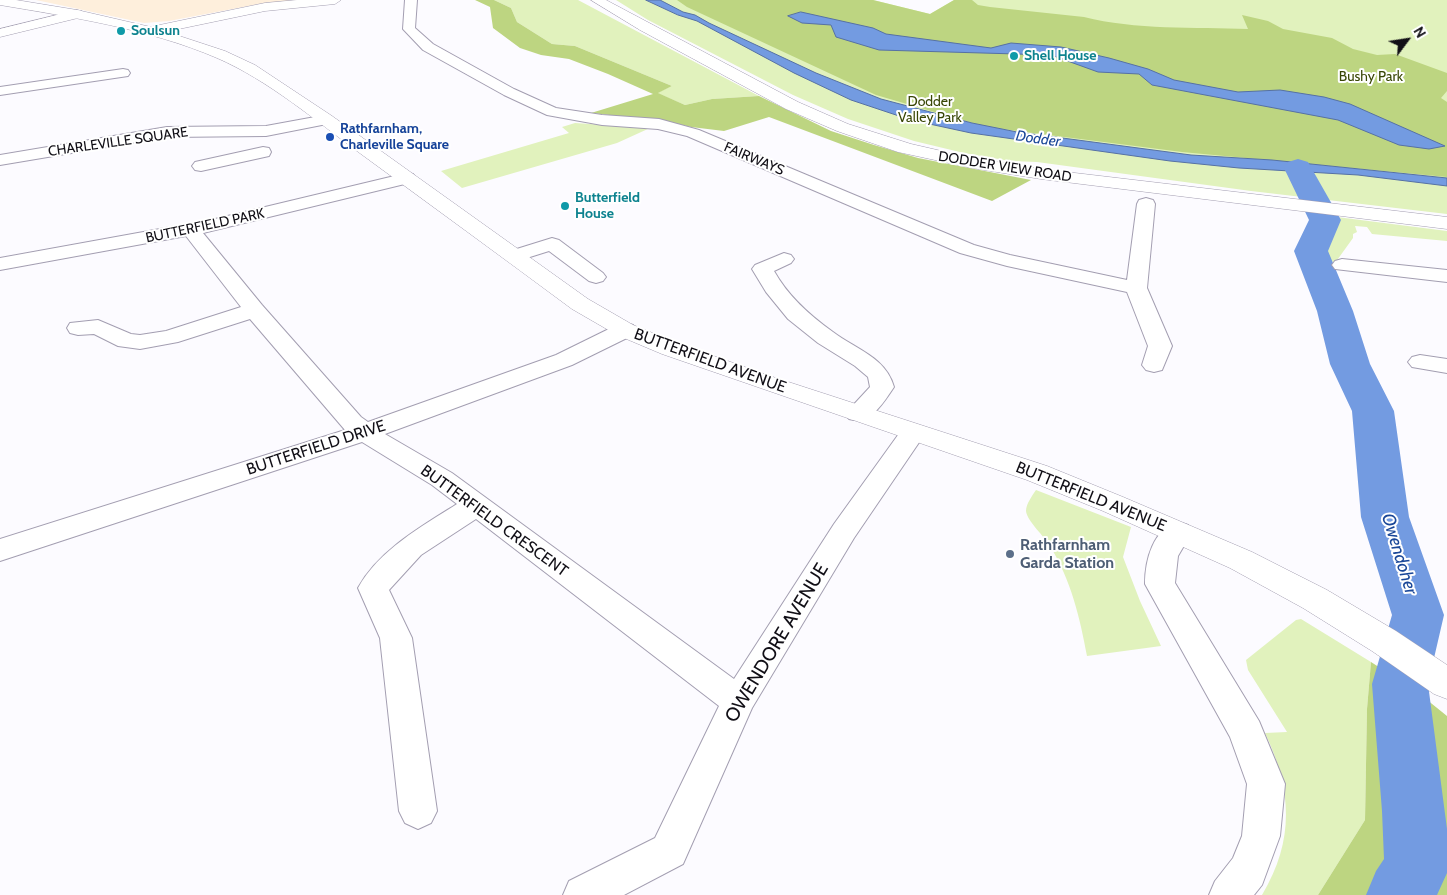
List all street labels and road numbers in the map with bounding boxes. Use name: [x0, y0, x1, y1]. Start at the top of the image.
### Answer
street label: CHARLEVILLE SQUARE: [47, 124, 189, 160]
street label: FAIRWAYS: [721, 139, 787, 179]
street label: DODDER VIEW ROAD: [937, 148, 1073, 186]
street label: BUTTERFIELD PARK: [144, 205, 266, 247]
street label: BUTTERFIELD AVENUE: [631, 325, 789, 397]
street label: BUTTERFIELD DRIVE: [244, 416, 388, 480]
street label: BUTTERFIELD AVENUE: [1013, 458, 1169, 536]
street label: BUTTERFIELD CRESCENT: [417, 461, 571, 581]
street label: OWENDORE AVENUE: [720, 559, 834, 727]

